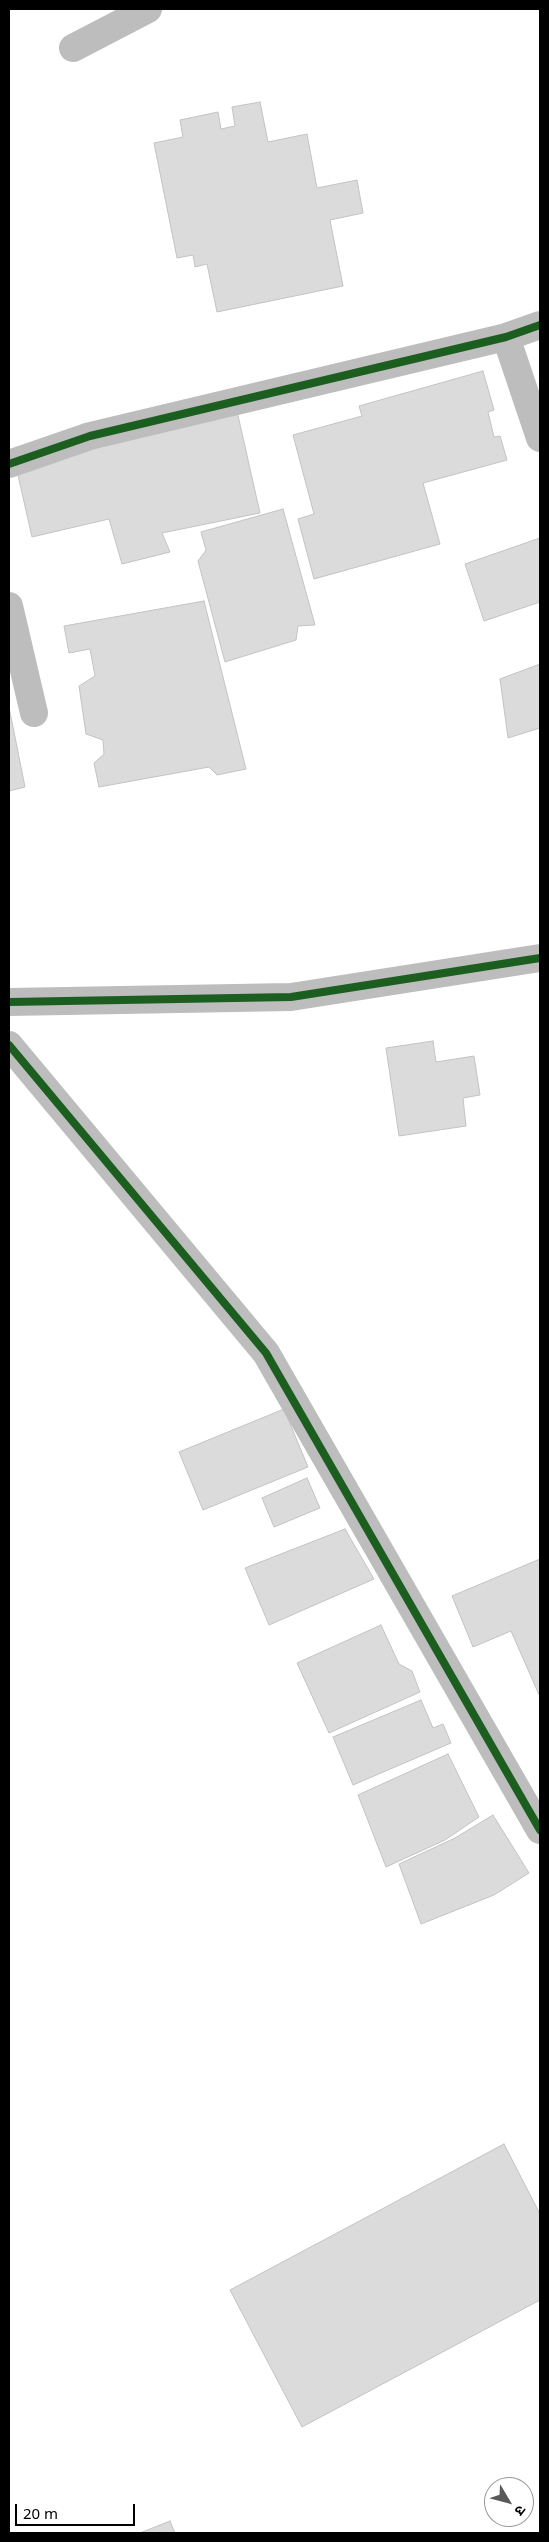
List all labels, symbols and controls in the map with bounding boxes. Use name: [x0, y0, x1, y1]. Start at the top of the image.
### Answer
north arrow: [484, 2477, 534, 2527]
scale bar: [18, 2494, 138, 2526]
text: उ: [511, 2502, 531, 2520]
text: 20 m: [23, 2503, 58, 2523]

